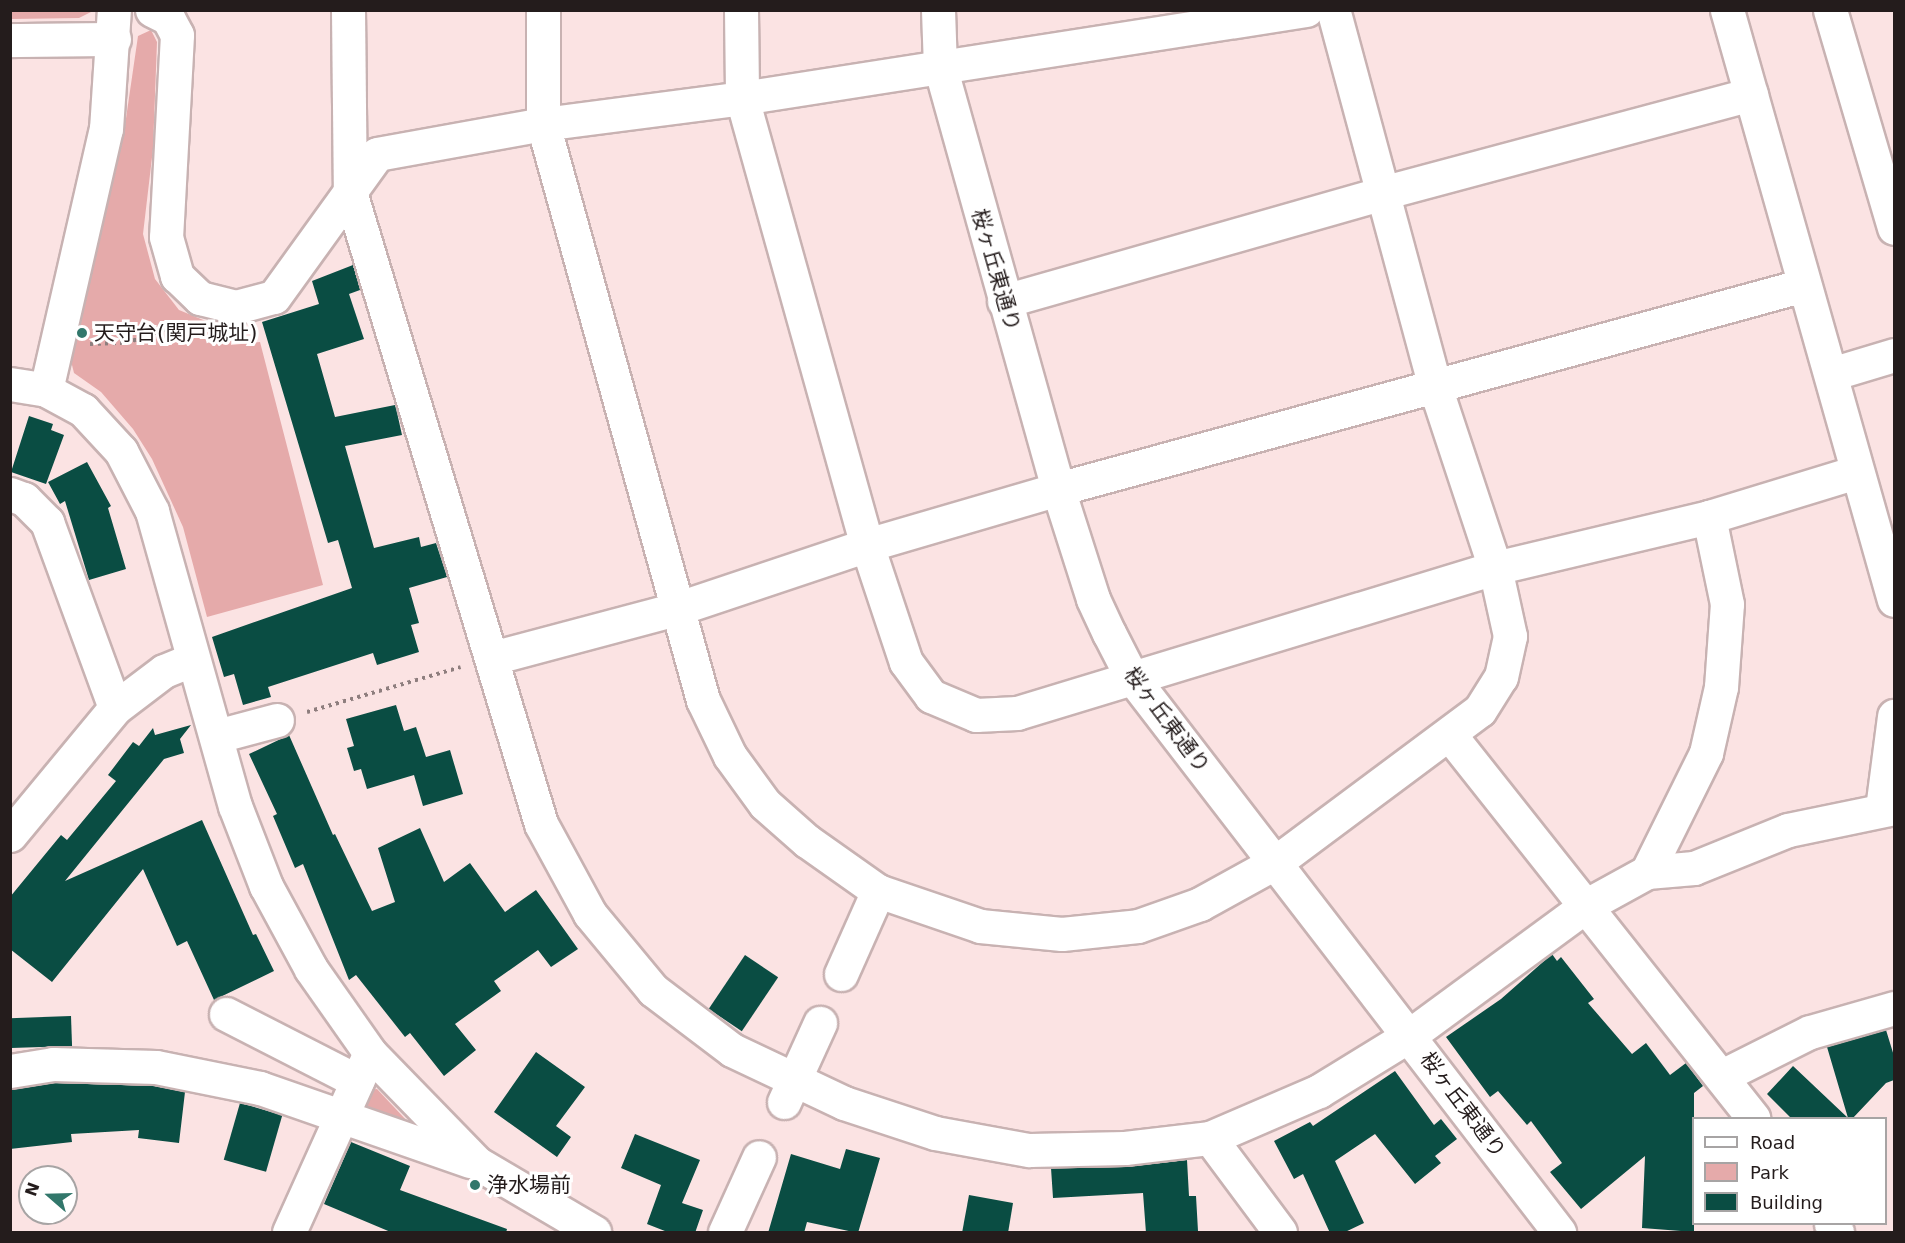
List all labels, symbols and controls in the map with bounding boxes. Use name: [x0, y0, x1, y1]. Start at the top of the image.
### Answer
street label: 桜ヶ丘東通り: [967, 206, 1025, 334]
place label: 天守台(関戸城址): [94, 320, 257, 346]
marker: 天守台(関戸城址): [75, 326, 89, 340]
street label: 桜ヶ丘東通り: [1119, 662, 1215, 778]
street label: 桜ヶ丘東通り: [1415, 1047, 1511, 1163]
legend: [1692, 1117, 1887, 1225]
text: Road: [1750, 1132, 1795, 1153]
text: Park: [1750, 1162, 1789, 1183]
north arrow: [18, 1165, 78, 1225]
place label: 浄水場前: [487, 1172, 571, 1198]
marker: 浄水場前: [468, 1178, 482, 1192]
text: N: [21, 1180, 44, 1199]
text: Building: [1750, 1192, 1823, 1213]

